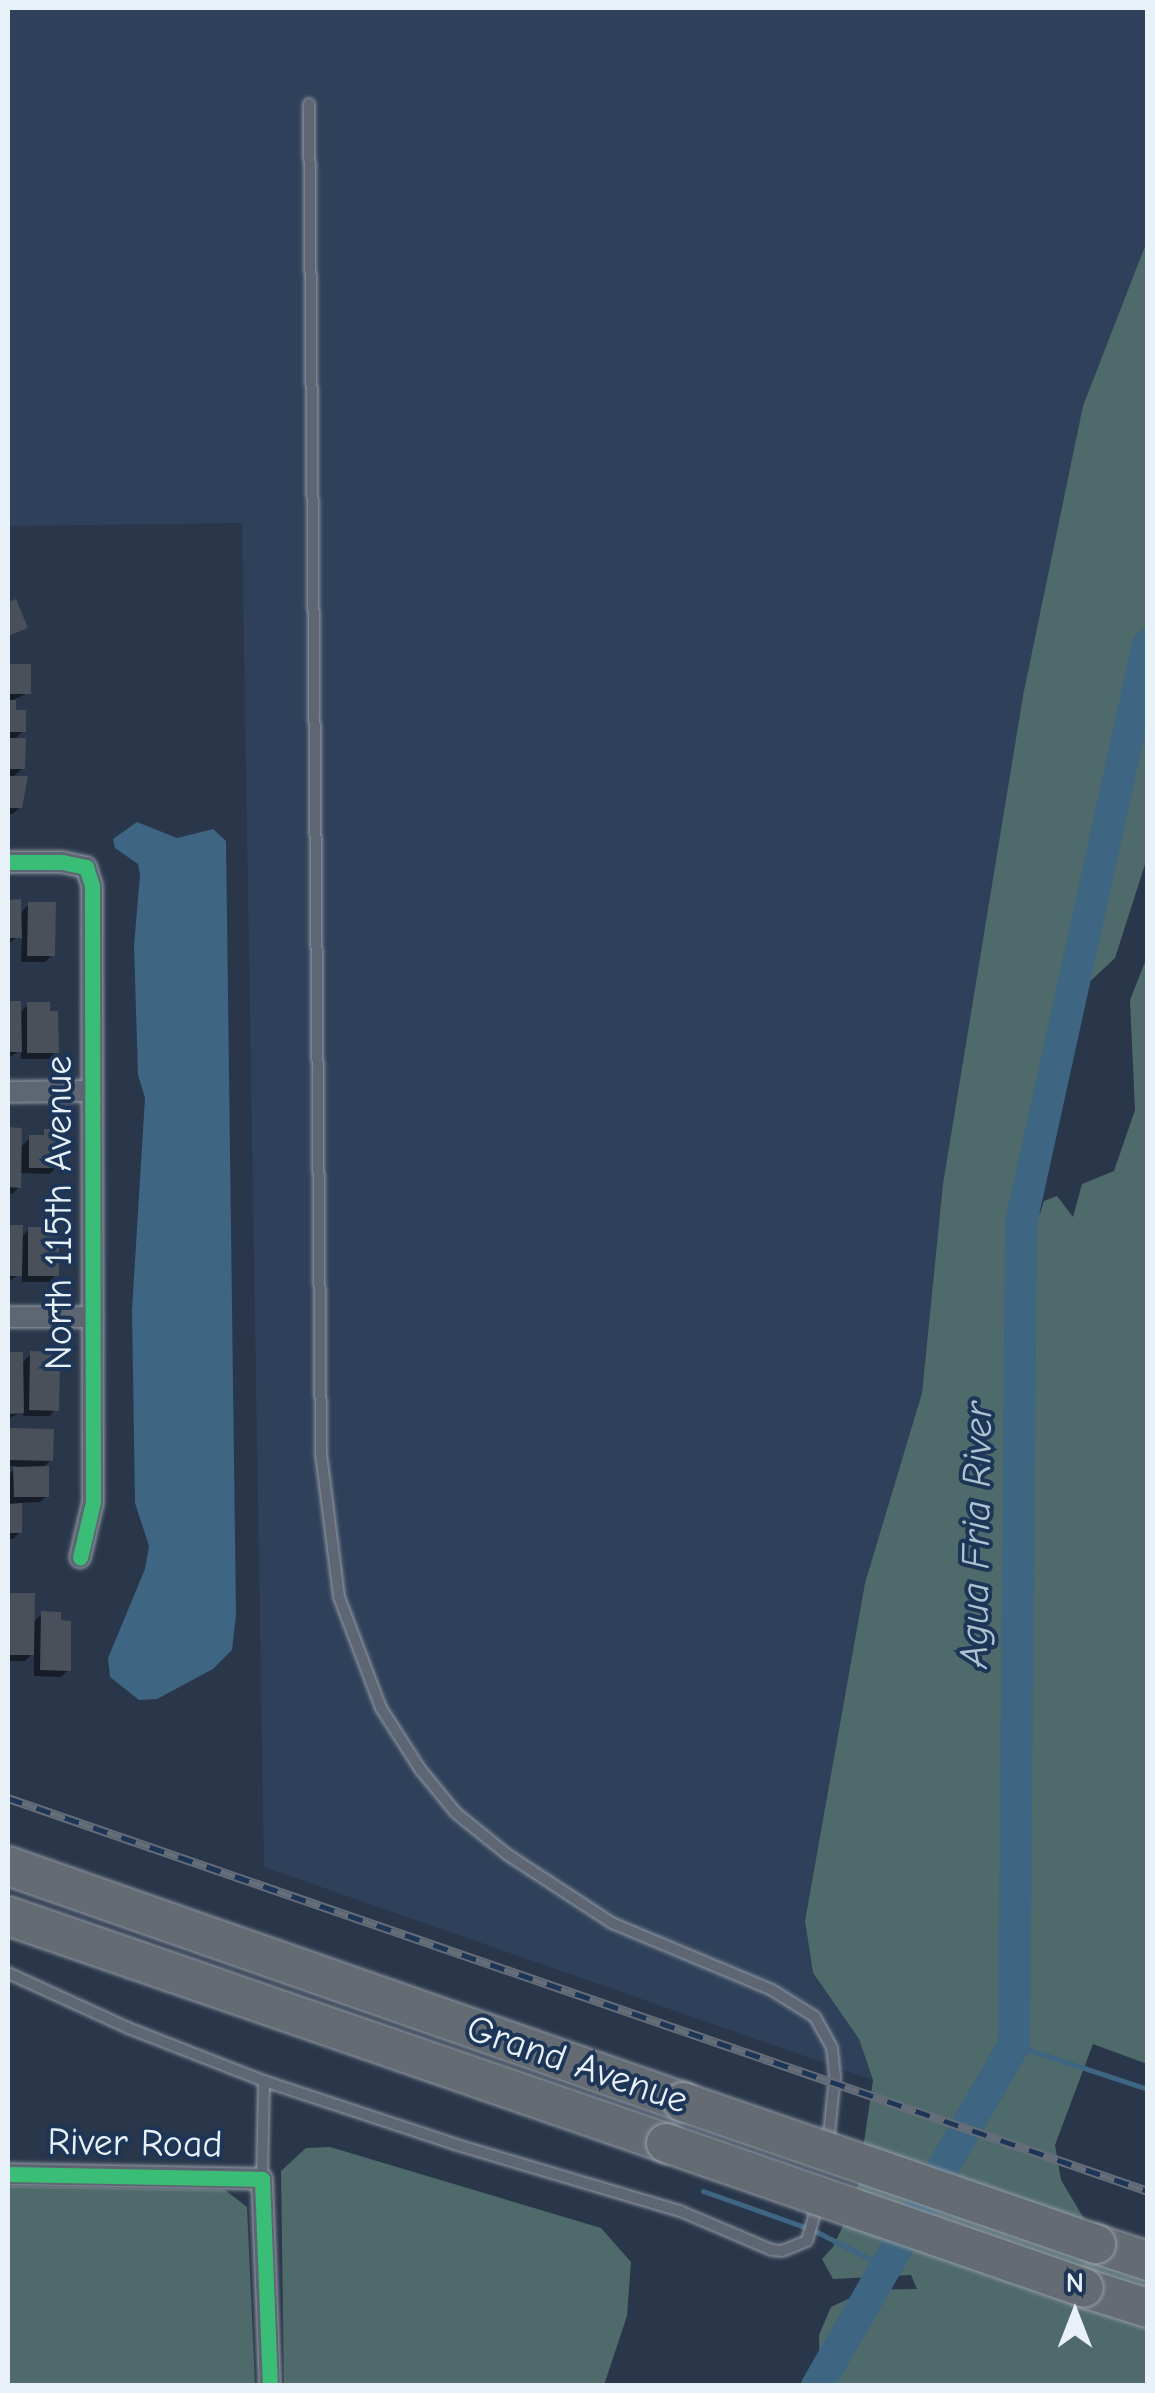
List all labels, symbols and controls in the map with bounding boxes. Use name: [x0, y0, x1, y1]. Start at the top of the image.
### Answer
street label: North 115th Avenue: [37, 1056, 83, 1370]
water label: Agua Fria River: [950, 1401, 1002, 1669]
street label: Grand Avenue: [460, 2006, 694, 2124]
street label: River Road: [47, 2120, 223, 2168]
north arrow: [1025, 2263, 1125, 2363]
text: N: [1066, 2267, 1084, 2299]

